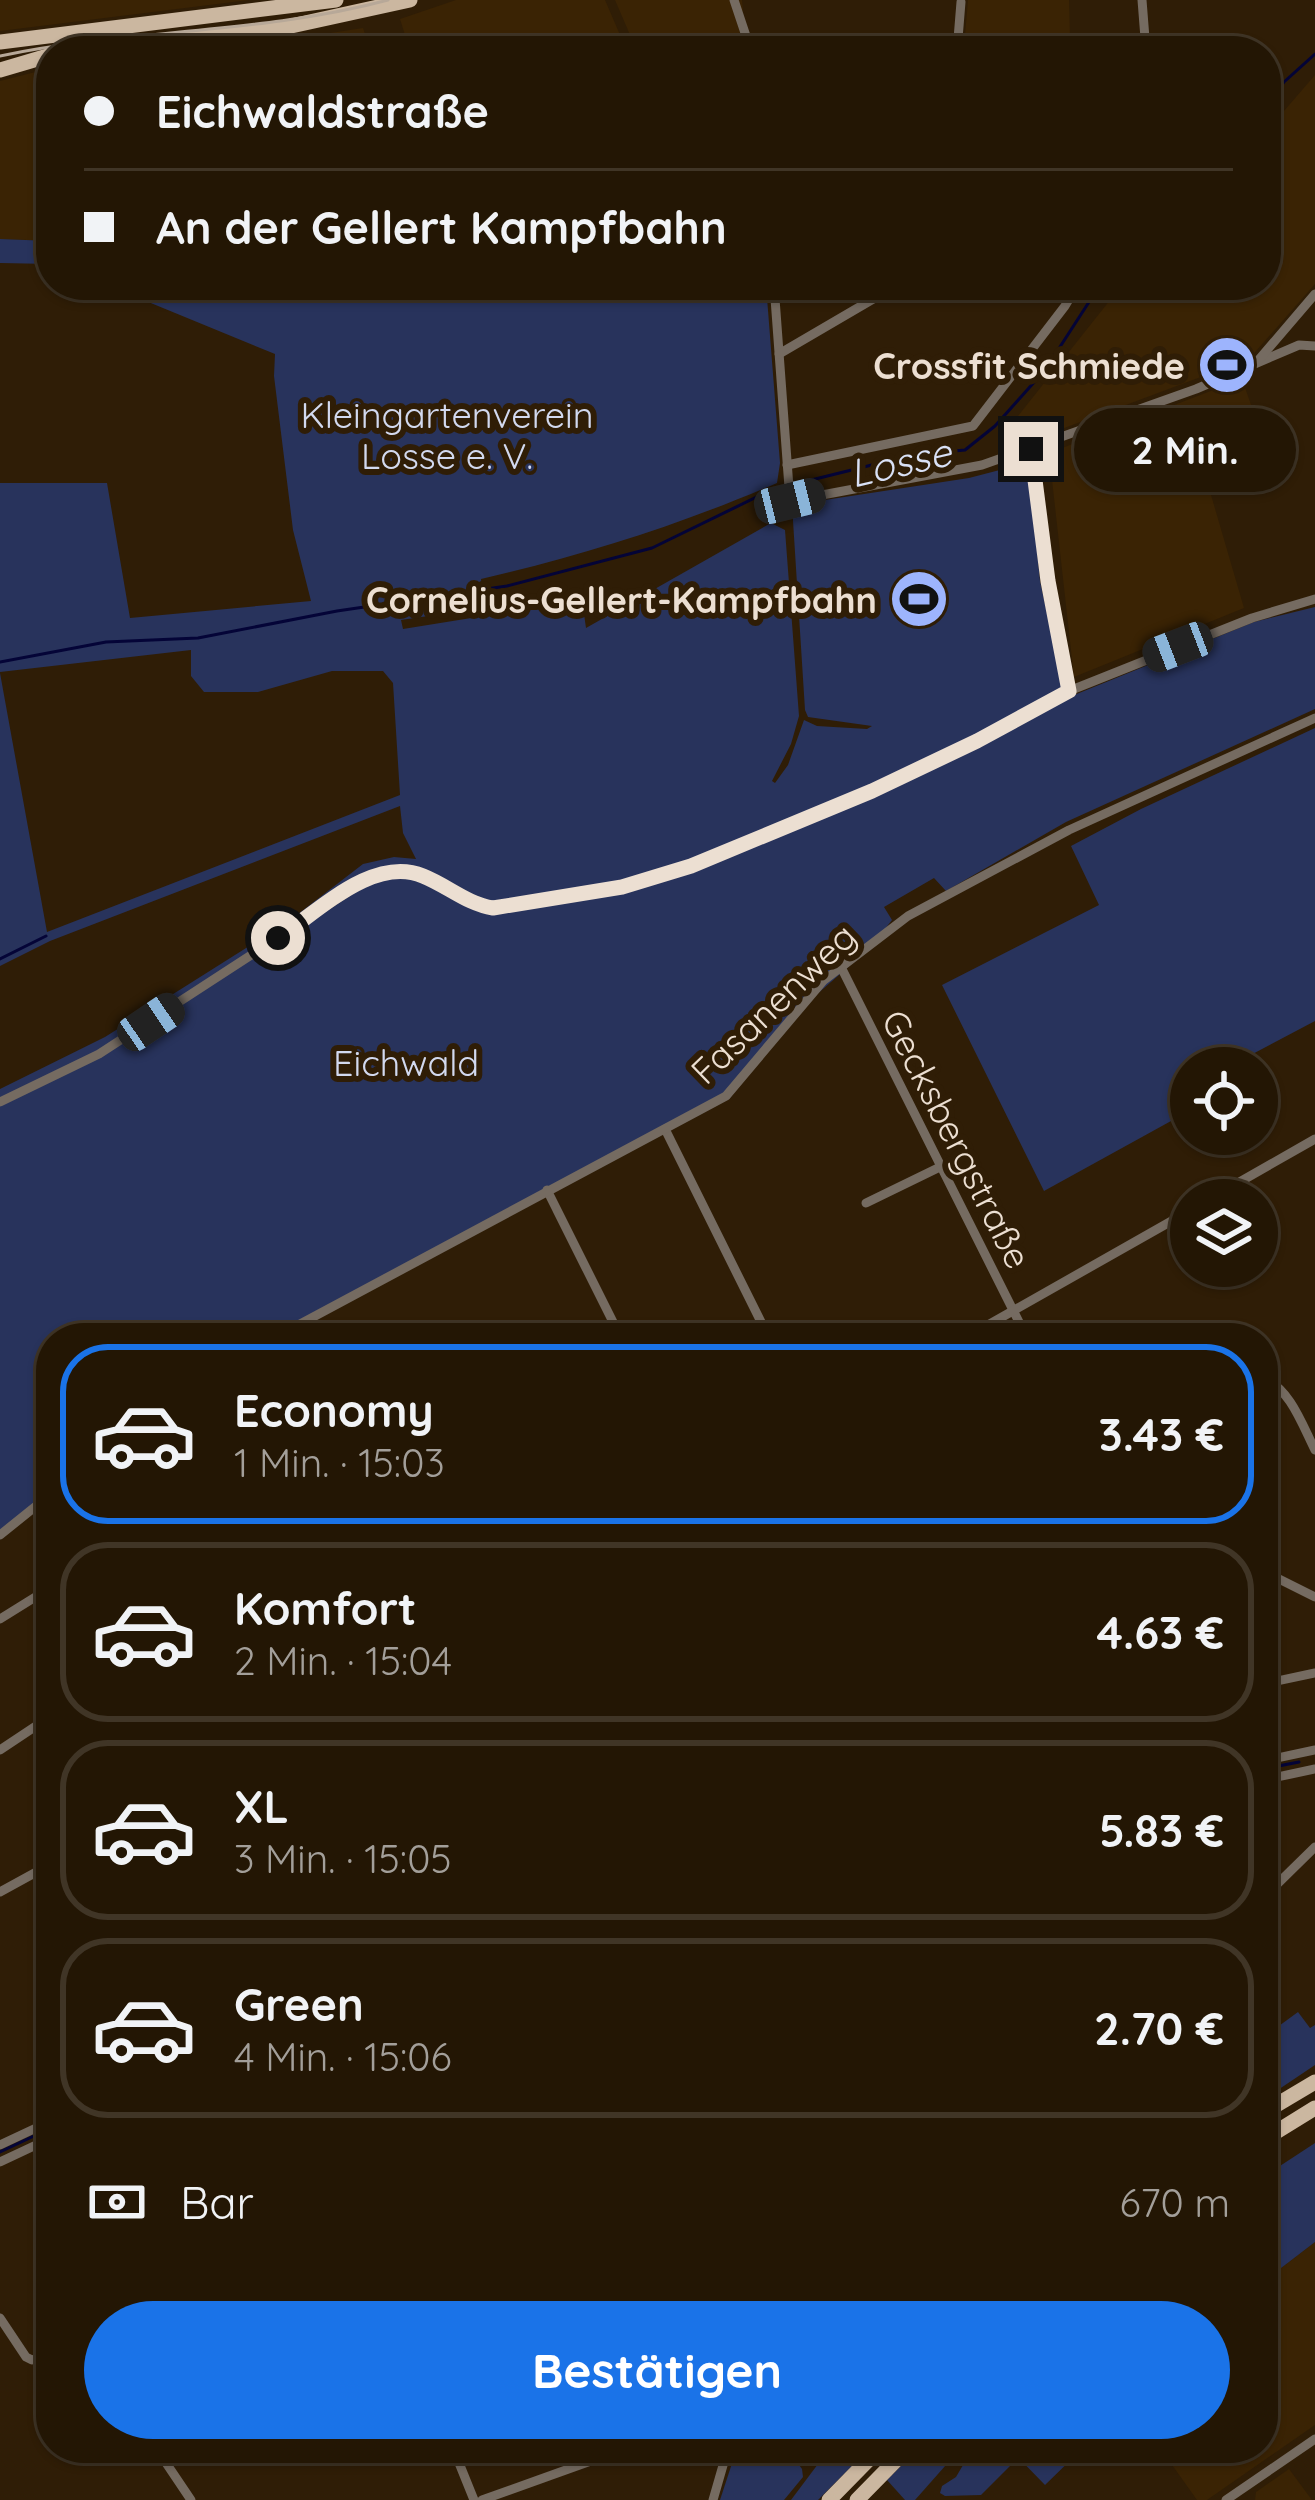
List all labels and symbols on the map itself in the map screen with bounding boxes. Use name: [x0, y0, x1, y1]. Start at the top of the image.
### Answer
sports icon: Crossfit Schmiede: [1196, 334, 1258, 396]
place label: Crossfit Schmiede: [873, 343, 1185, 388]
park label: Kleingartenverein Losse e. V.: [300, 392, 594, 478]
callout: 2 Min.: [1073, 407, 1295, 491]
route end: [1004, 422, 1058, 476]
water label: Losse: [844, 426, 958, 497]
car: [751, 475, 829, 527]
sports icon: Cornelius-Gellert-Kampfbahn: [888, 568, 950, 630]
place label: Cornelius-Gellert-Kampfbahn: [366, 577, 877, 622]
car: [1138, 617, 1218, 677]
route start: [251, 911, 305, 965]
street label: Fasanenweg: [681, 913, 865, 1093]
car: [111, 987, 191, 1057]
street label: Gecksbergstraße: [872, 1002, 1042, 1276]
park label: Eichwald: [333, 1040, 479, 1085]

